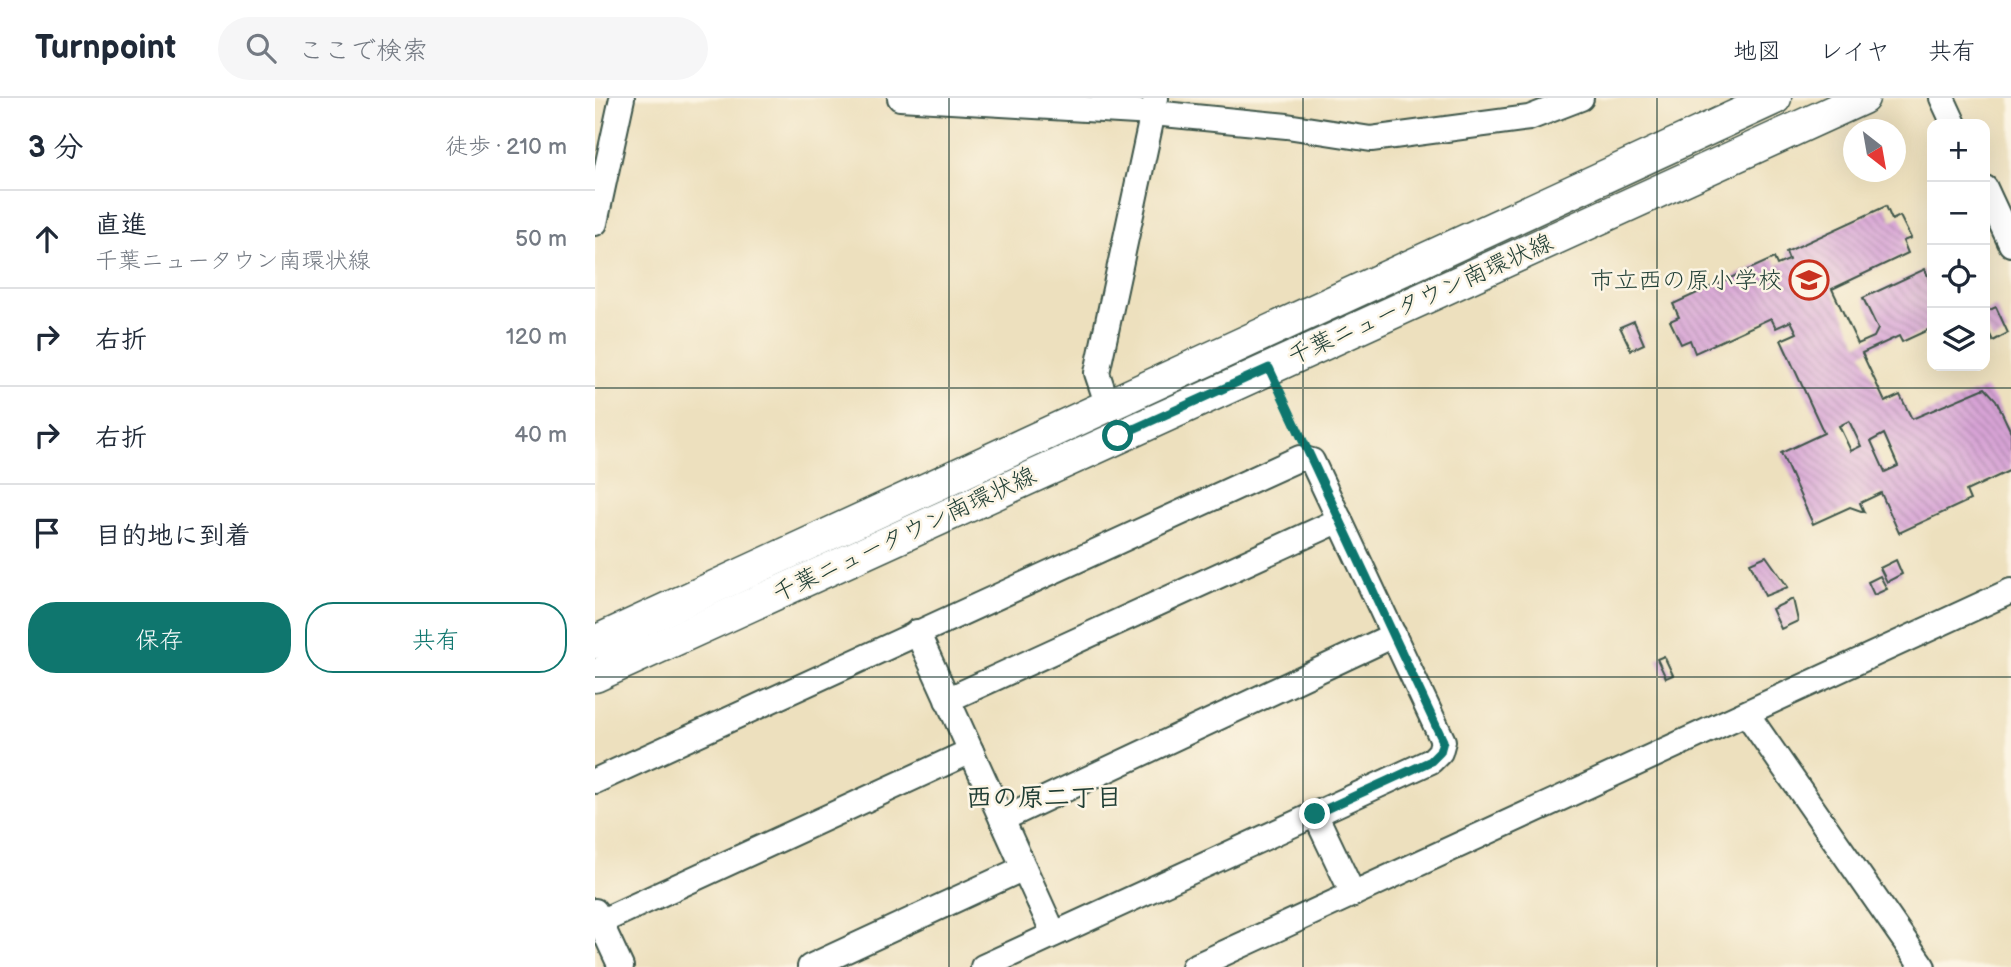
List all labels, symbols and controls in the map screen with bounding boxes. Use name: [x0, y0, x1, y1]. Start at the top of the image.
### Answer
search box: [218, 17, 708, 80]
text: Turnpoint: [35, 28, 176, 68]
icon: search: [242, 29, 280, 67]
text: ここで検索: [298, 36, 428, 67]
text: 地図: [1733, 37, 1781, 66]
text: レイヤ: [1819, 37, 1890, 66]
text: 共有: [1928, 37, 1976, 66]
north arrow: [1843, 119, 1906, 182]
map controls: [1927, 119, 1990, 371]
button: +: [1927, 119, 1990, 182]
text: 3 分: [28, 130, 84, 166]
text: 徒歩 · 210 m: [445, 133, 567, 161]
button: −: [1927, 182, 1990, 245]
text: 直進: [95, 210, 147, 241]
icon: ahead: [28, 220, 66, 258]
text: 50 m: [515, 225, 567, 253]
street label: 千葉ニュータウン南環状線: [1283, 228, 1557, 371]
button: locate: [1927, 245, 1990, 308]
text: 千葉ニュータウン南環状線: [95, 247, 371, 275]
school or university icon: 市立西の原小学校: [1788, 259, 1830, 301]
place label: 市立西の原小学校: [1590, 266, 1782, 295]
button: layers: [1927, 308, 1990, 371]
icon: right: [28, 318, 66, 356]
text: 120 m: [506, 323, 567, 351]
text: 右折: [95, 325, 147, 356]
icon: right: [28, 416, 66, 454]
route start: [1102, 420, 1133, 451]
text: 40 m: [514, 421, 567, 449]
text: 右折: [95, 423, 147, 454]
street label: 千葉ニュータウン南環状線: [768, 461, 1041, 608]
icon: arrive: [28, 514, 66, 552]
text: 目的地に到着: [95, 521, 251, 552]
button: 保存: [28, 602, 291, 673]
button: 共有: [305, 602, 567, 673]
district label: 西の原二丁目: [966, 783, 1122, 814]
route end: [1299, 798, 1330, 829]

